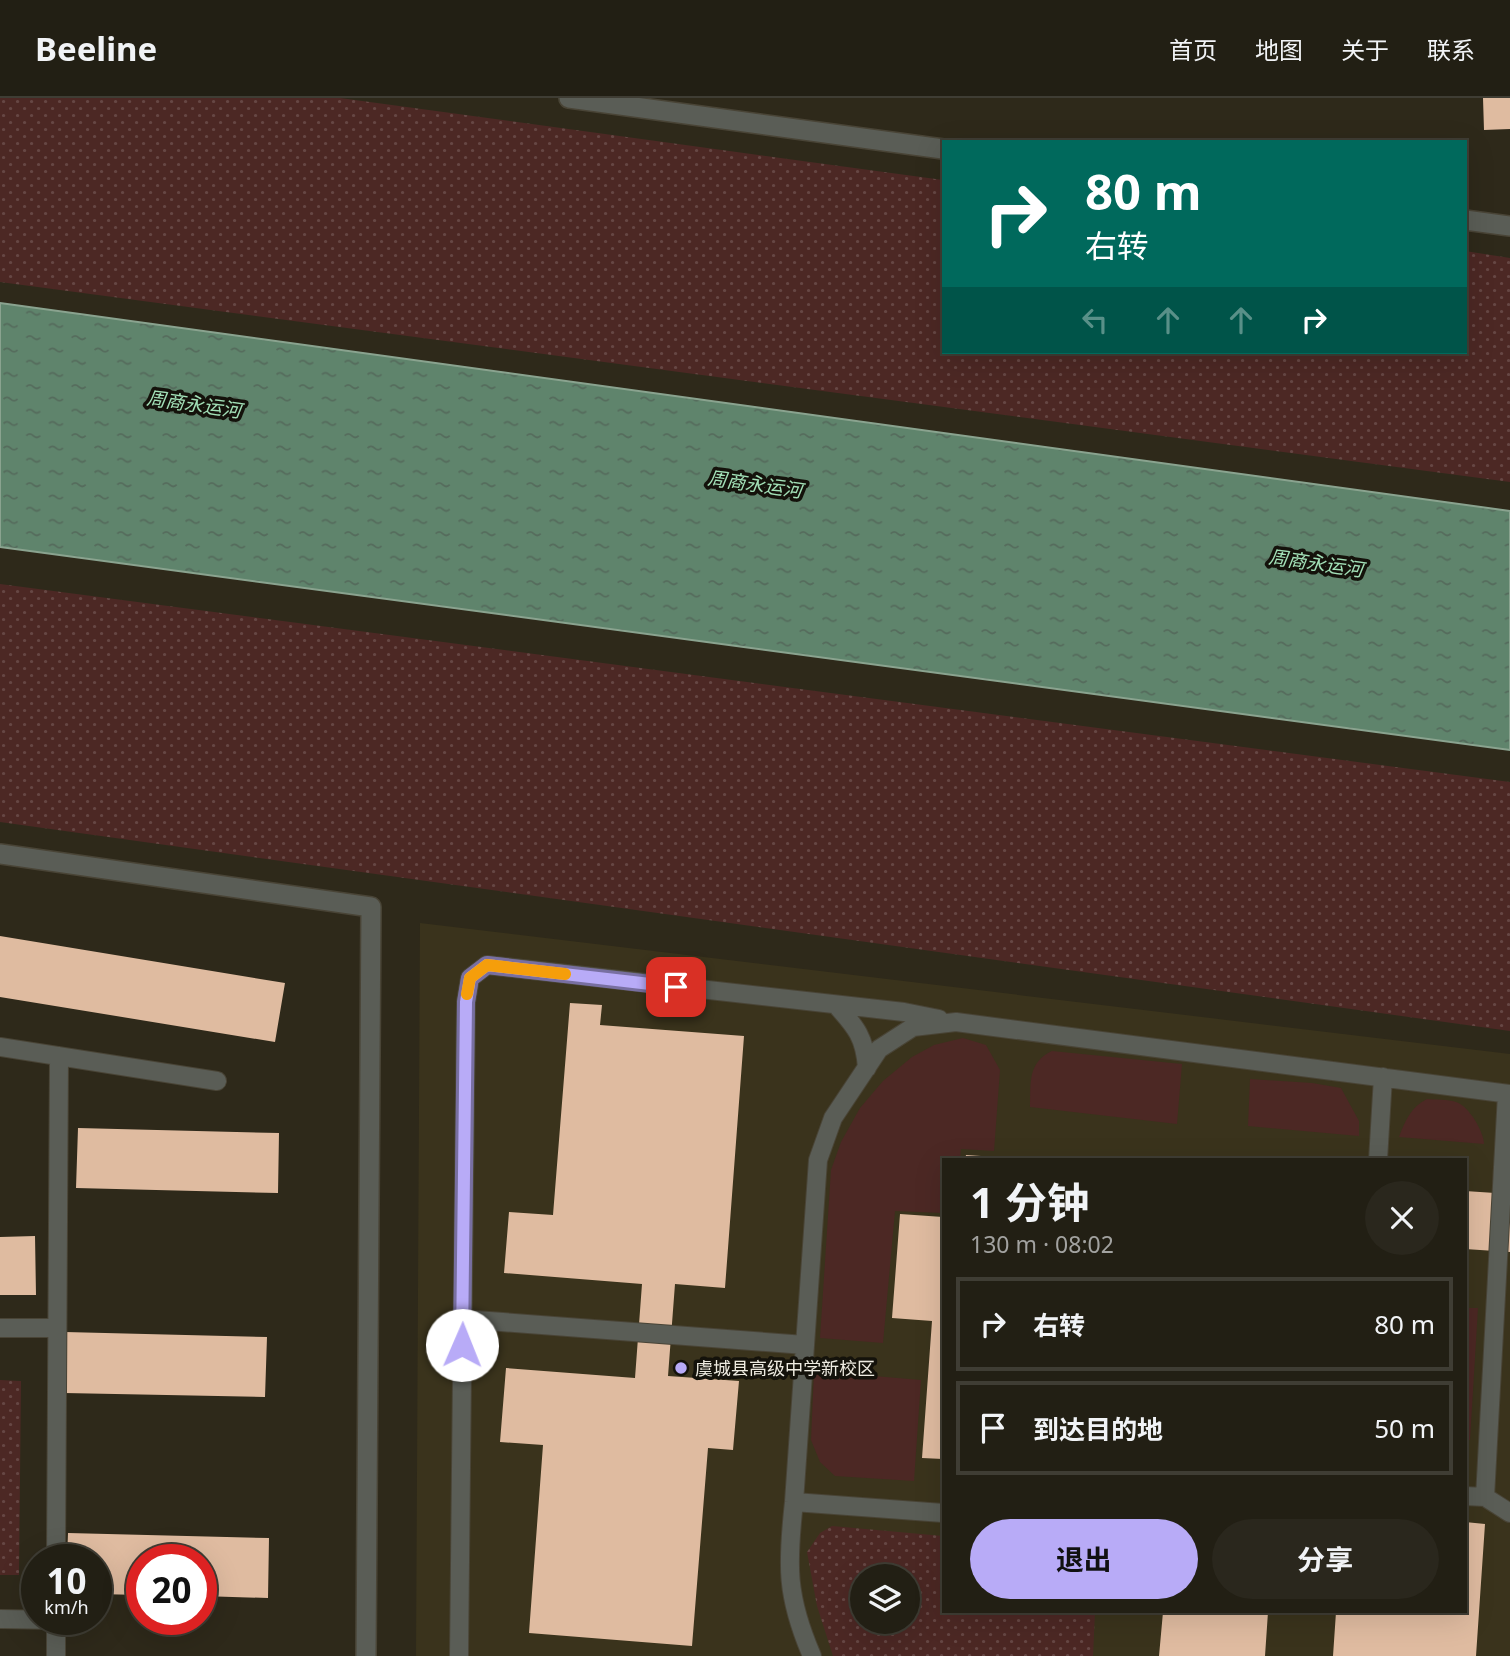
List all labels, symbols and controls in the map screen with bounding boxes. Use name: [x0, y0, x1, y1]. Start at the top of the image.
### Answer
text: Beeline: [35, 26, 157, 71]
text: 首页: [1169, 33, 1217, 66]
text: 地图: [1255, 33, 1303, 66]
text: 关于: [1341, 33, 1389, 66]
text: 联系: [1427, 33, 1475, 66]
text: 80 m: [1085, 158, 1202, 224]
icon: right: [970, 168, 1061, 259]
text: 右转: [1085, 224, 1149, 267]
icon: left: [1076, 301, 1114, 339]
icon: ahead: [1149, 301, 1187, 339]
icon: ahead: [1222, 301, 1260, 339]
icon: right: [1295, 301, 1333, 339]
water label: 周商永运河: [145, 385, 247, 424]
water label: 周商永运河: [706, 465, 808, 504]
water label: 周商永运河: [1267, 544, 1369, 583]
pin: [646, 957, 706, 1017]
icon: arrive: [657, 968, 695, 1006]
text: 1 分钟: [970, 1173, 1089, 1230]
button: close: [1365, 1181, 1439, 1255]
text: 130 m · 08:02: [970, 1228, 1114, 1260]
icon: right: [974, 1305, 1012, 1343]
text: 80 m: [1374, 1306, 1435, 1342]
text: 右转: [1033, 1307, 1085, 1343]
position arrow: [425, 1308, 499, 1382]
place label: 虞城县高级中学新校区: [695, 1356, 875, 1380]
marker: 虞城县高级中学新校区: [673, 1360, 689, 1376]
icon: arrive: [974, 1409, 1012, 1447]
text: 50 m: [1374, 1410, 1435, 1446]
text: 到达目的地: [1033, 1411, 1163, 1447]
button: 退出: [970, 1519, 1198, 1599]
button: 分享: [1212, 1519, 1439, 1599]
speed limit sign: 20: [126, 1544, 217, 1635]
text: 10: [46, 1557, 87, 1604]
map controls: [850, 1564, 920, 1634]
button: layers: [850, 1564, 920, 1634]
text: km/h: [44, 1595, 89, 1619]

